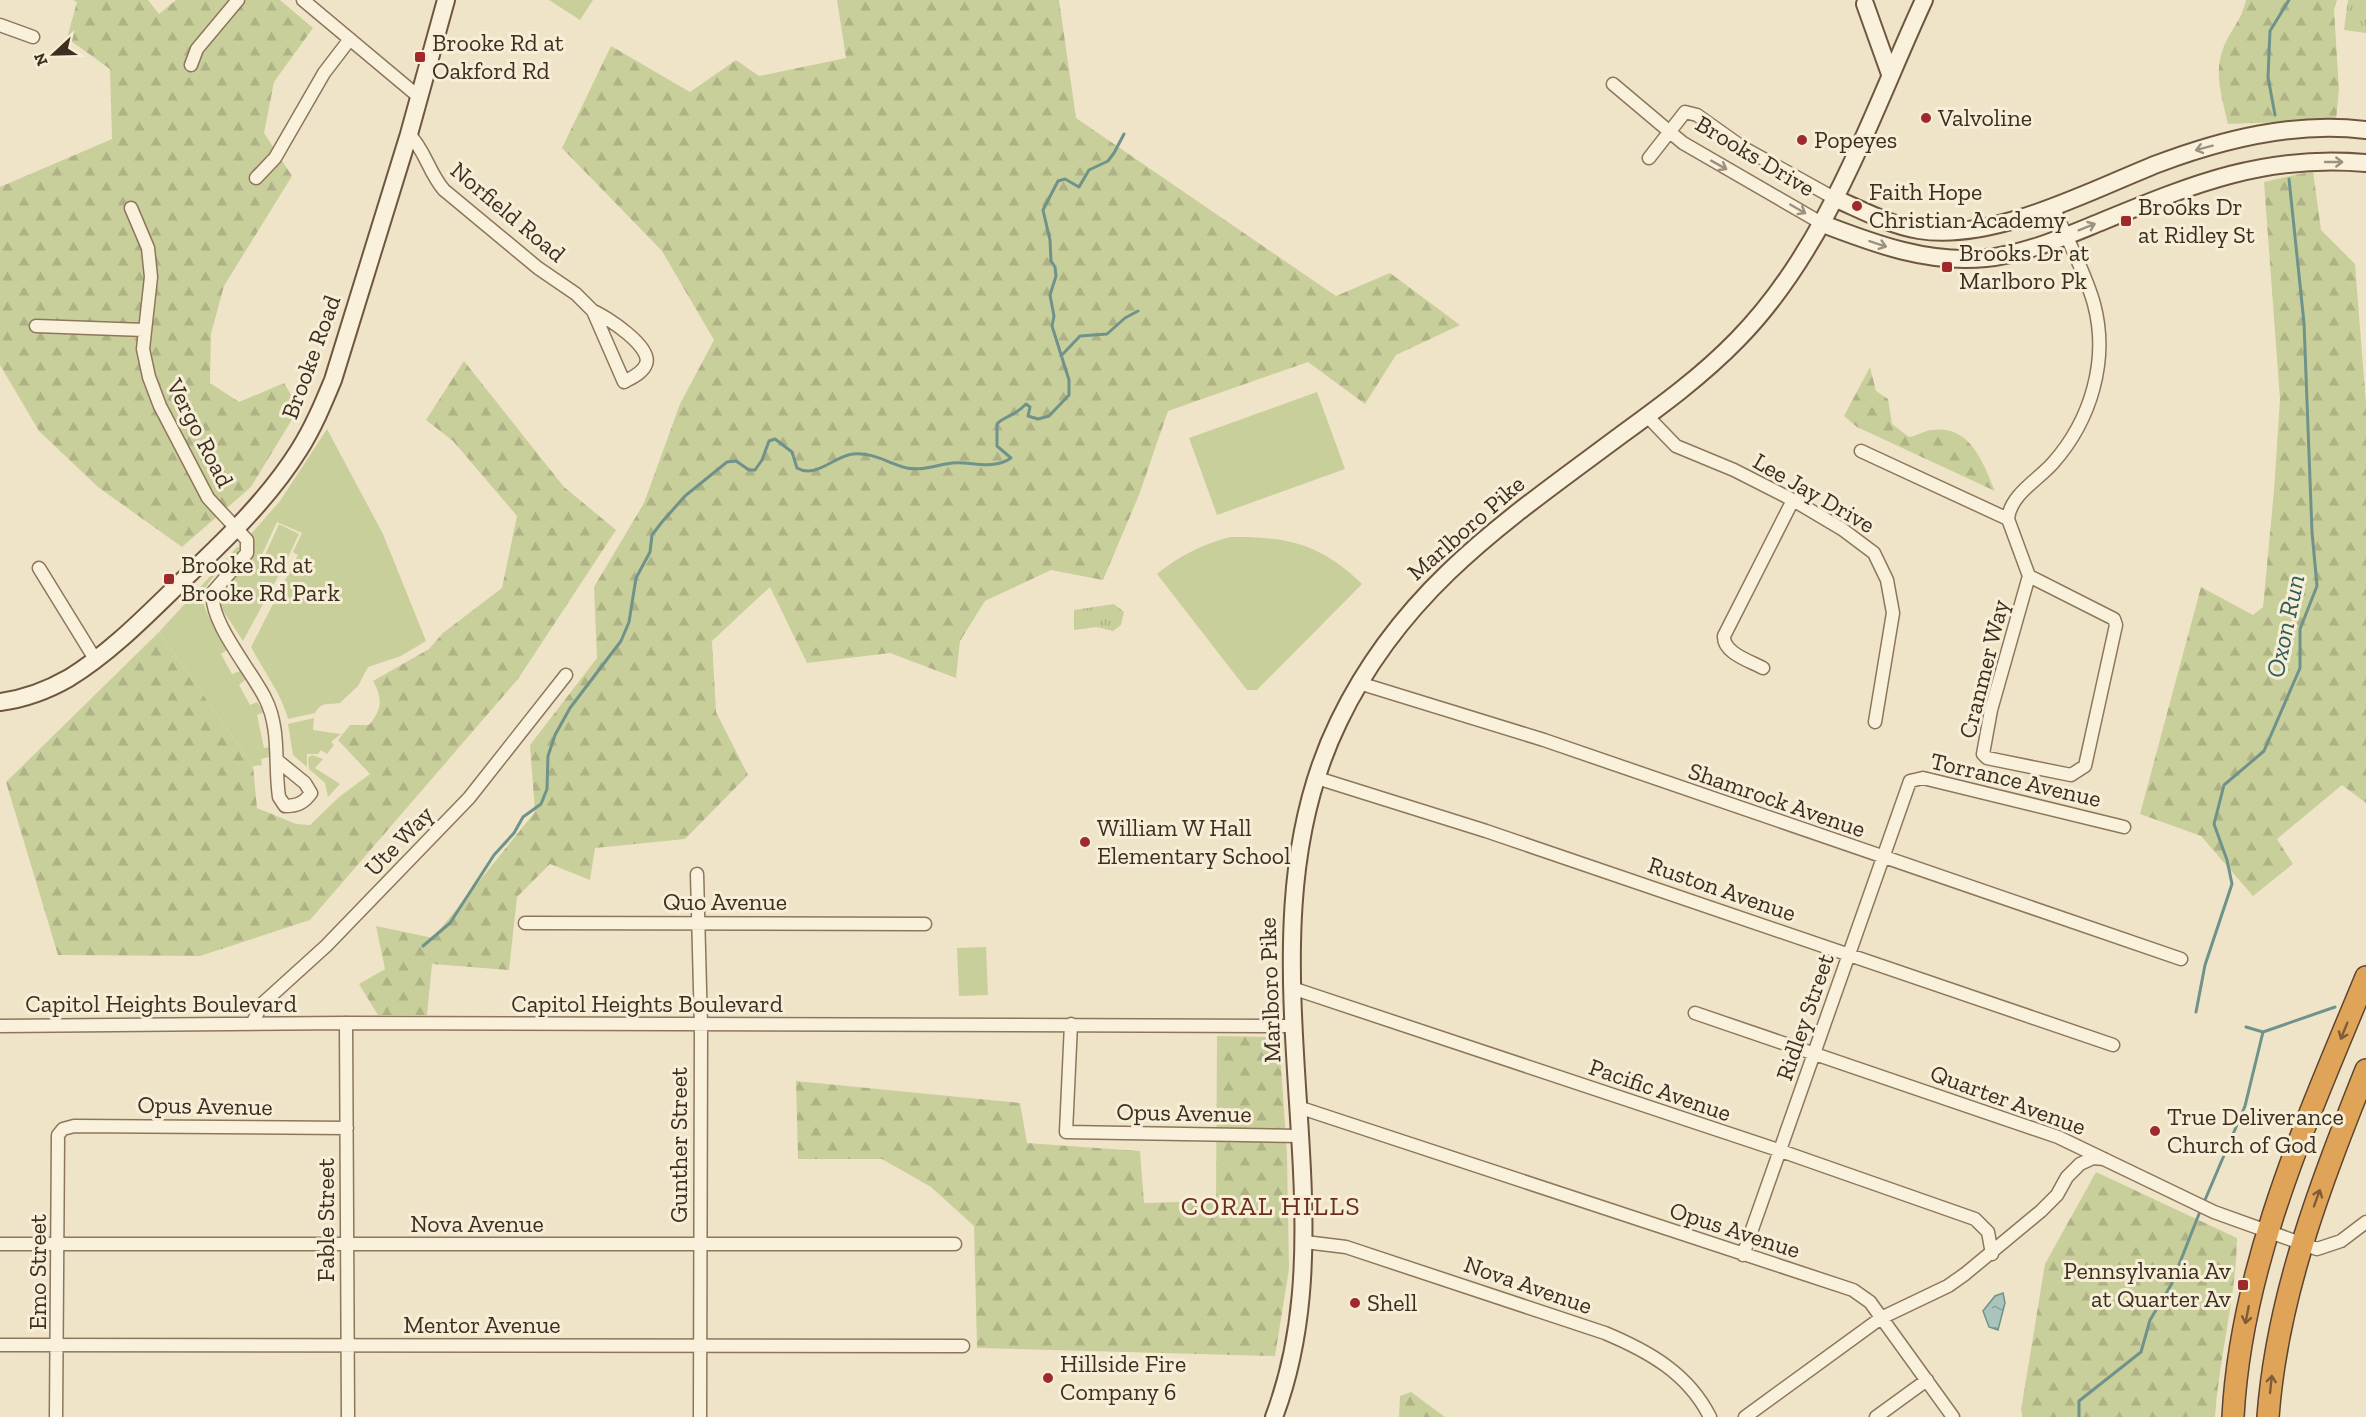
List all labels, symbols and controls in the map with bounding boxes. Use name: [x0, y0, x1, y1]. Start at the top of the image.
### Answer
north arrow: [24, 24, 84, 84]
place label: Brooke Rd at Oakford Rd: [432, 28, 564, 85]
text: N: [29, 50, 52, 69]
marker: Brooke Rd at Oakford Rd: [413, 50, 427, 64]
place label: Valvoline: [1937, 103, 2032, 132]
street label: Brooks Drive: [1690, 109, 1820, 203]
marker: Valvoline: [1919, 111, 1933, 125]
place label: Popeyes: [1814, 125, 1897, 154]
marker: Popeyes: [1795, 133, 1809, 147]
one-way arrow: [2195, 143, 2214, 155]
street label: Norfield Road: [445, 155, 572, 268]
one-way arrow: [2323, 156, 2343, 168]
one-way arrow: [1710, 160, 1727, 172]
place label: Faith Hope Christian Academy: [1869, 177, 2066, 234]
place label: Brooks Dr at Ridley St: [2138, 192, 2255, 249]
marker: Faith Hope Christian Academy: [1850, 199, 1864, 213]
one-way arrow: [1789, 204, 1806, 216]
marker: Brooks Dr at Ridley St: [2119, 214, 2133, 228]
one-way arrow: [2077, 221, 2096, 232]
place label: Brooks Dr at Marlboro Pk: [1959, 238, 2089, 295]
one-way arrow: [1868, 240, 1887, 251]
marker: Brooks Dr at Marlboro Pk: [1940, 260, 1954, 274]
street label: Brooke Road: [275, 291, 346, 423]
street label: Vergo Road: [160, 373, 240, 492]
street label: Lee Jay Drive: [1748, 446, 1880, 539]
street label: Marlboro Pike: [1401, 469, 1530, 586]
place label: Brooke Rd at Brooke Rd Park: [181, 550, 340, 607]
water label: Oxon Run: [2258, 571, 2312, 681]
marker: Brooke Rd at Brooke Rd Park: [162, 572, 176, 586]
street label: Cranmer Way: [1952, 596, 2015, 741]
street label: Torrance Avenue: [1928, 746, 2104, 813]
street label: Shamrock Avenue: [1685, 756, 1869, 843]
street label: Ute Way: [358, 799, 440, 882]
place label: William W Hall Elementary School: [1097, 813, 1291, 870]
marker: William W Hall Elementary School: [1078, 835, 1092, 849]
street label: Ruston Avenue: [1644, 850, 1800, 927]
street label: Quo Avenue: [663, 887, 787, 916]
street label: Marlboro Pike: [1252, 917, 1287, 1063]
street label: Ridley Street: [1769, 949, 1840, 1084]
street label: Capitol Heights Boulevard: [25, 989, 297, 1018]
street label: Capitol Heights Boulevard: [511, 989, 783, 1018]
one-way arrow: [2338, 1022, 2349, 1040]
street label: Pacific Avenue: [1585, 1052, 1735, 1127]
street label: Quarter Avenue: [1926, 1058, 2090, 1141]
street label: Gunther Street: [664, 1067, 693, 1223]
street label: Opus Avenue: [137, 1090, 273, 1121]
street label: Opus Avenue: [1116, 1097, 1252, 1128]
place label: True Deliverance Church of God: [2167, 1102, 2344, 1159]
marker: True Deliverance Church of God: [2148, 1124, 2162, 1138]
street label: Fable Street: [311, 1158, 340, 1282]
one-way arrow: [2312, 1189, 2323, 1208]
district label: CORAL HILLS: [1181, 1190, 1361, 1222]
street label: Opus Avenue: [1666, 1195, 1804, 1264]
street label: Nova Avenue: [410, 1209, 544, 1238]
street label: Emo Street: [23, 1214, 52, 1330]
street label: Nova Avenue: [1460, 1249, 1596, 1320]
place label: Pennsylvania Av at Quarter Av: [2063, 1256, 2231, 1313]
marker: Pennsylvania Av at Quarter Av: [2236, 1278, 2250, 1292]
place label: Shell: [1367, 1288, 1417, 1317]
marker: Shell: [1348, 1296, 1362, 1310]
one-way arrow: [2241, 1304, 2252, 1324]
street label: Mentor Avenue: [403, 1310, 561, 1339]
place label: Hillside Fire Company 6: [1060, 1349, 1186, 1406]
marker: Hillside Fire Company 6: [1041, 1371, 1055, 1385]
one-way arrow: [2265, 1375, 2276, 1395]

